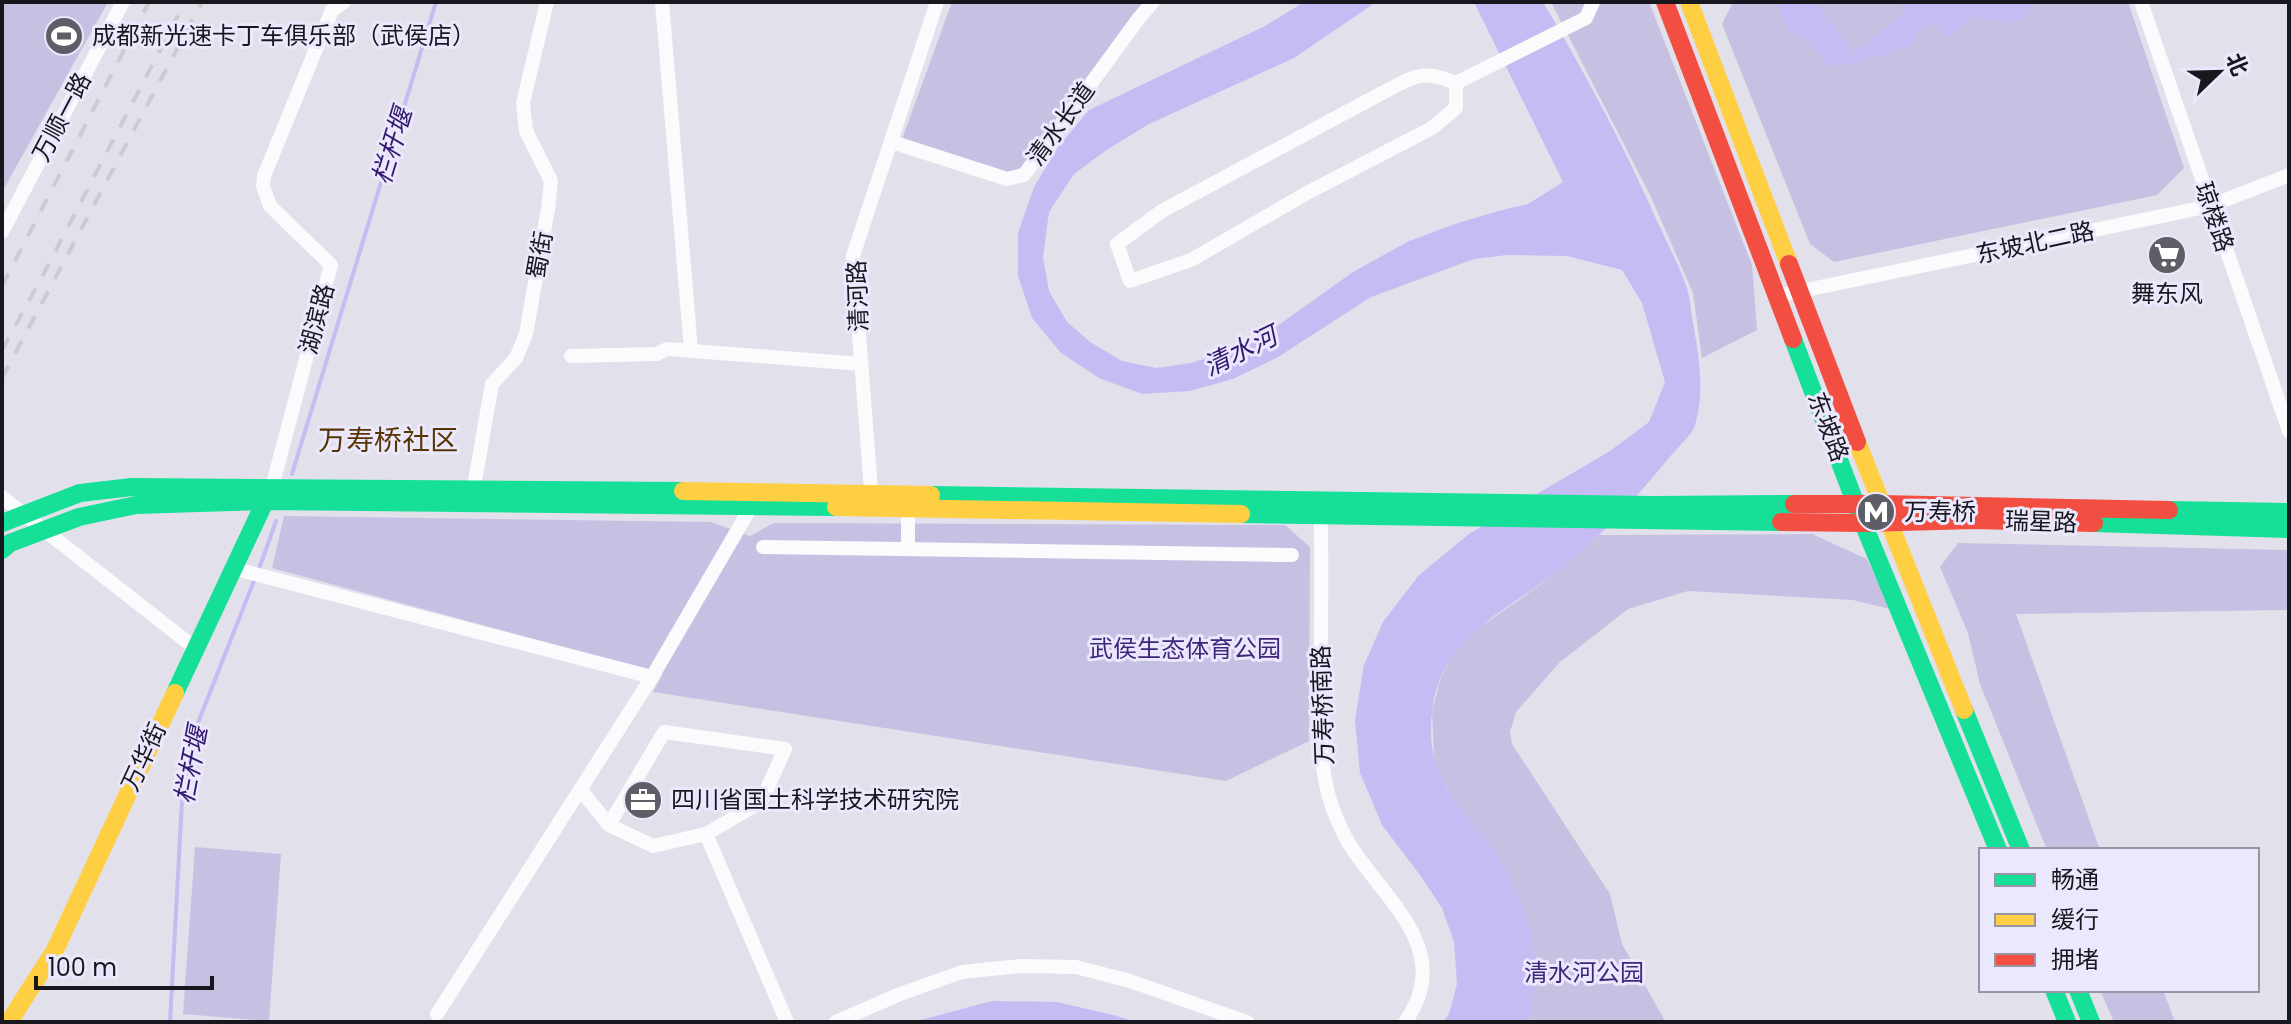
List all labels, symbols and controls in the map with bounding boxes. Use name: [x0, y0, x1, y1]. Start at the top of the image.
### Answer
sports icon: 成都新光速卡丁车俱乐部（武侯店）: [43, 15, 85, 57]
place label: 成都新光速卡丁车俱乐部（武侯店）: [92, 19, 476, 52]
north arrow: [2179, 32, 2259, 112]
text: 北: [2218, 48, 2256, 81]
street label: 万顺一路: [24, 67, 99, 167]
street label: 清水长道: [1019, 75, 1102, 172]
water label: 栏杆堰: [363, 100, 422, 189]
street label: 琼楼路: [2187, 177, 2242, 256]
street label: 东坡北二路: [1973, 214, 2097, 271]
street label: 蜀街: [519, 228, 560, 281]
supermarket icon: 舞东风: [2146, 234, 2188, 276]
street label: 清河路: [840, 259, 875, 333]
place label: 舞东风: [2131, 277, 2203, 310]
street label: 湖滨路: [291, 280, 342, 358]
water label: 清水河: [1197, 316, 1287, 384]
street label: 东坡路: [1800, 387, 1857, 466]
district label: 万寿桥社区: [318, 421, 458, 460]
metro station icon: 万寿桥: [1855, 491, 1897, 533]
place label: 万寿桥: [1904, 495, 1976, 528]
street label: 瑞星路: [2004, 504, 2078, 539]
park label: 武侯生态体育公园: [1089, 632, 1281, 665]
street label: 万寿桥南路: [1304, 644, 1341, 766]
street label: 万华街: [113, 717, 174, 796]
water label: 栏杆堰: [166, 719, 217, 807]
office icon: 四川省国土科学技术研究院: [622, 779, 664, 821]
place label: 四川省国土科学技术研究院: [671, 783, 959, 816]
legend: [1979, 848, 2259, 992]
text: 畅通: [2051, 863, 2099, 896]
text: 缓行: [2051, 903, 2099, 936]
scale bar: [36, 940, 212, 990]
text: 拥堵: [2051, 943, 2099, 976]
text: 100 m: [48, 951, 117, 984]
park label: 清水河公园: [1524, 956, 1644, 989]

